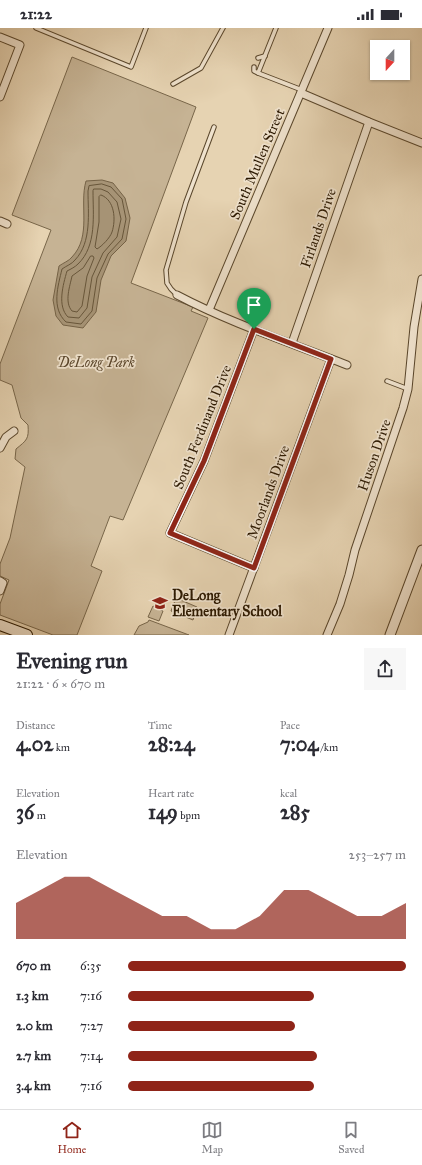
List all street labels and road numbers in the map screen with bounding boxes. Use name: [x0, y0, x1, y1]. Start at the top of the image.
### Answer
street label: South Mullen Street: [226, 106, 289, 222]
street label: Firlands Drive: [297, 186, 340, 270]
street label: South Ferdinand Drive: [170, 362, 235, 492]
street label: Huson Drive: [354, 417, 395, 493]
street label: Moorlands Drive: [244, 443, 293, 541]

